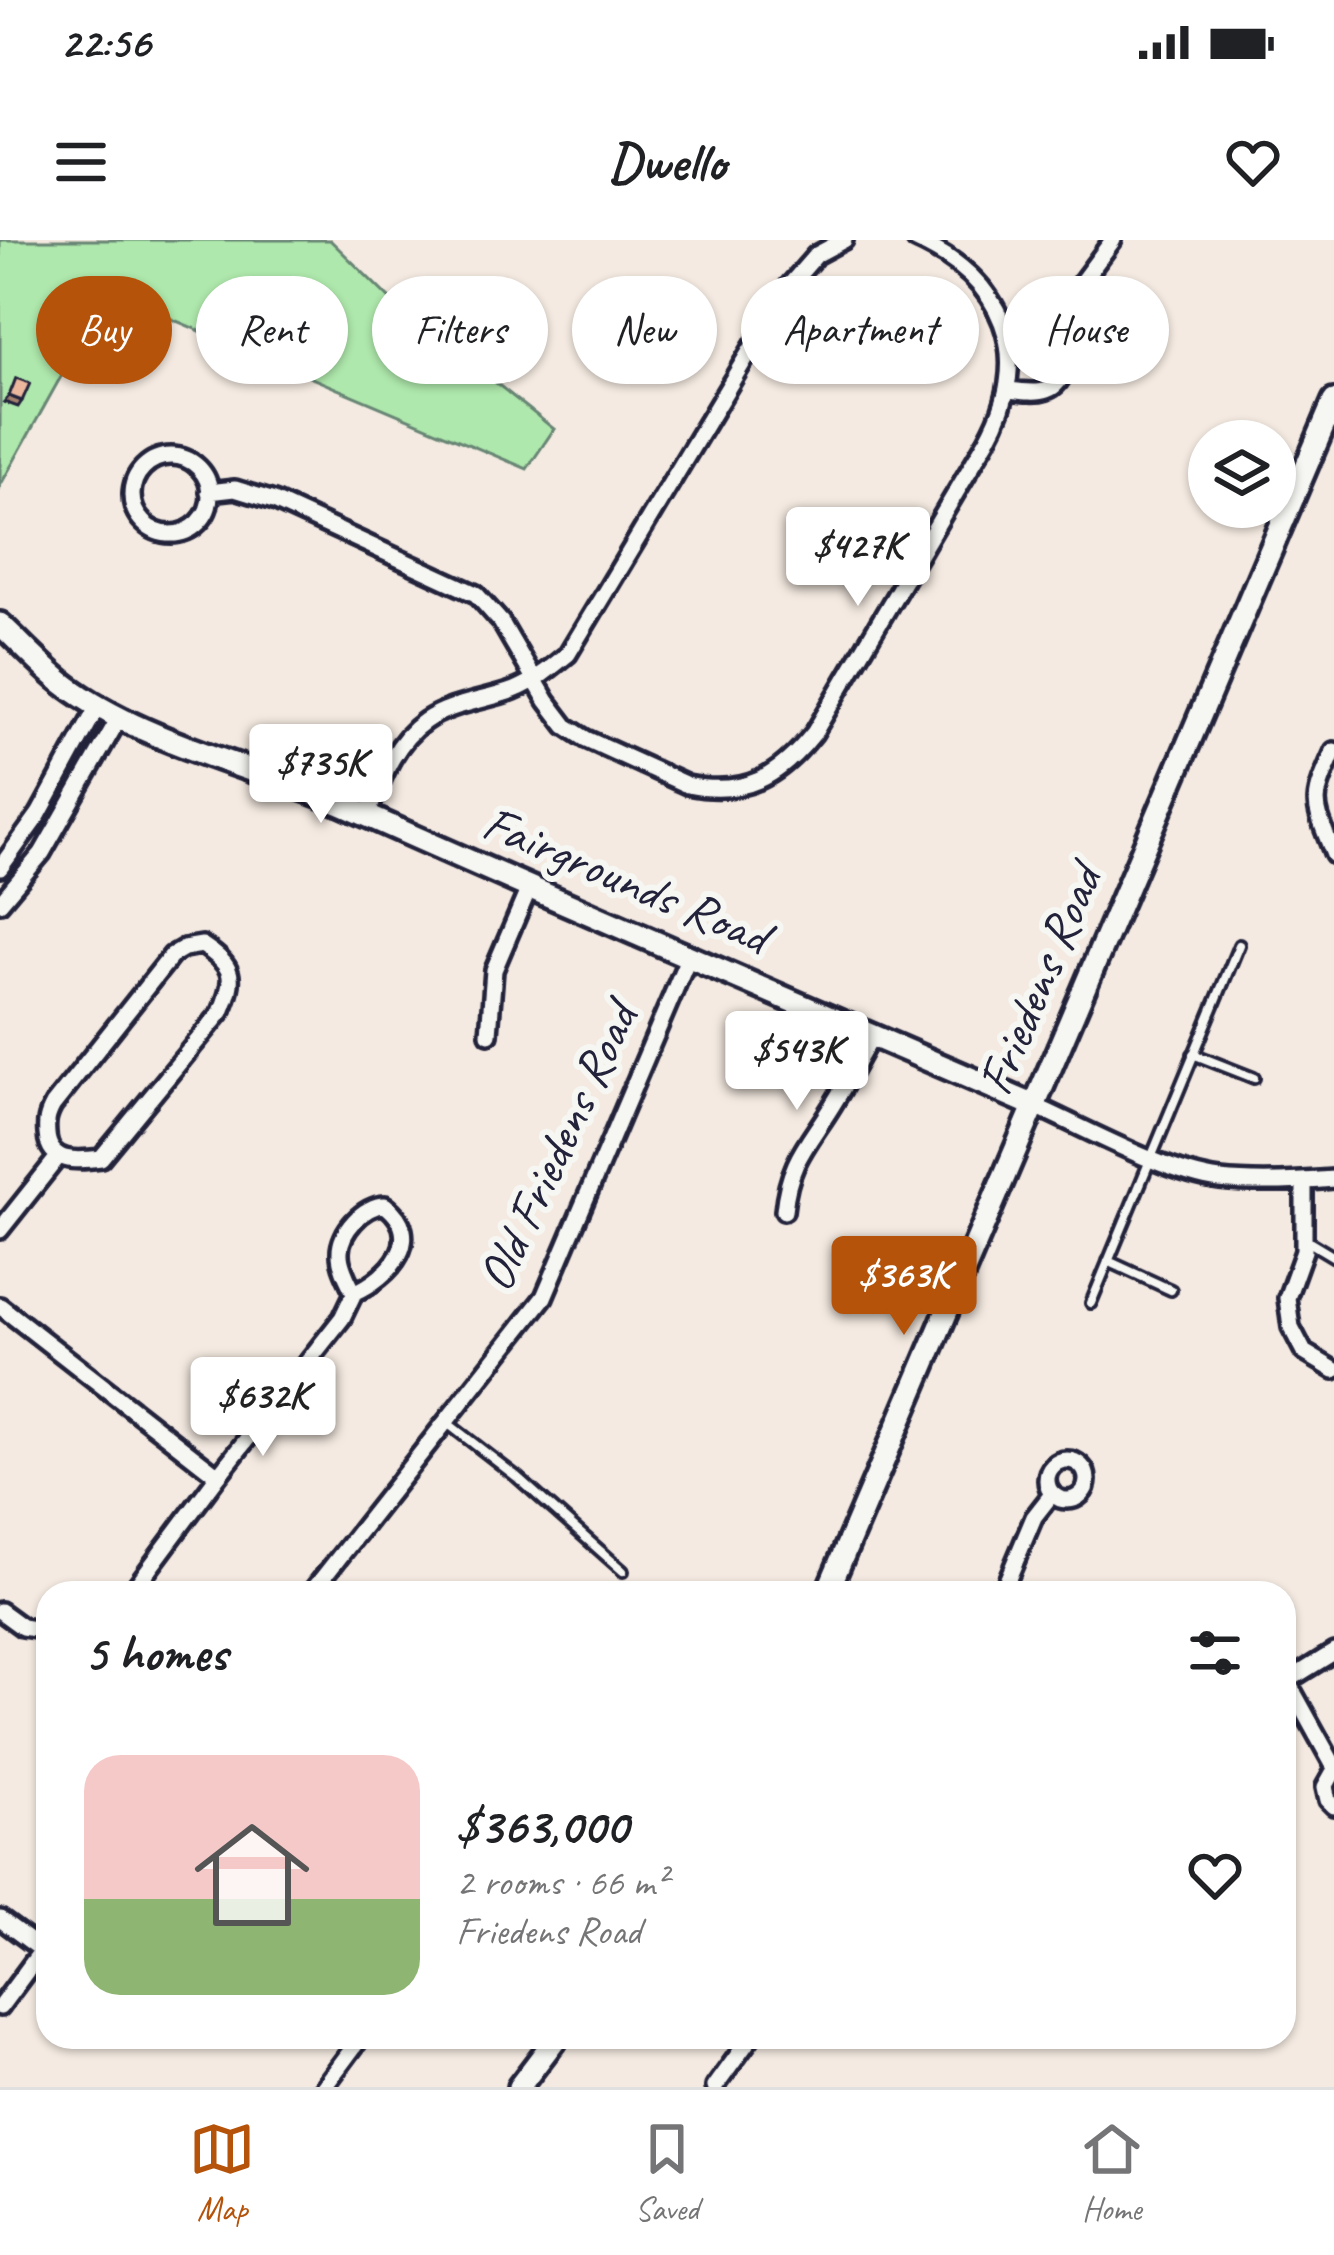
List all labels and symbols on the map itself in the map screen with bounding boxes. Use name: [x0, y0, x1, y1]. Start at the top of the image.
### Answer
pin: $427K: [774, 507, 942, 609]
pin: $735K: [237, 724, 405, 826]
street label: Fairgrounds Road: [474, 790, 785, 971]
street label: Friedens Road: [962, 849, 1119, 1104]
street label: Old Friedens Road: [463, 987, 654, 1301]
pin: $543K: [713, 1011, 881, 1113]
pin: $363K: [820, 1236, 988, 1338]
pin: $632K: [179, 1357, 347, 1459]

